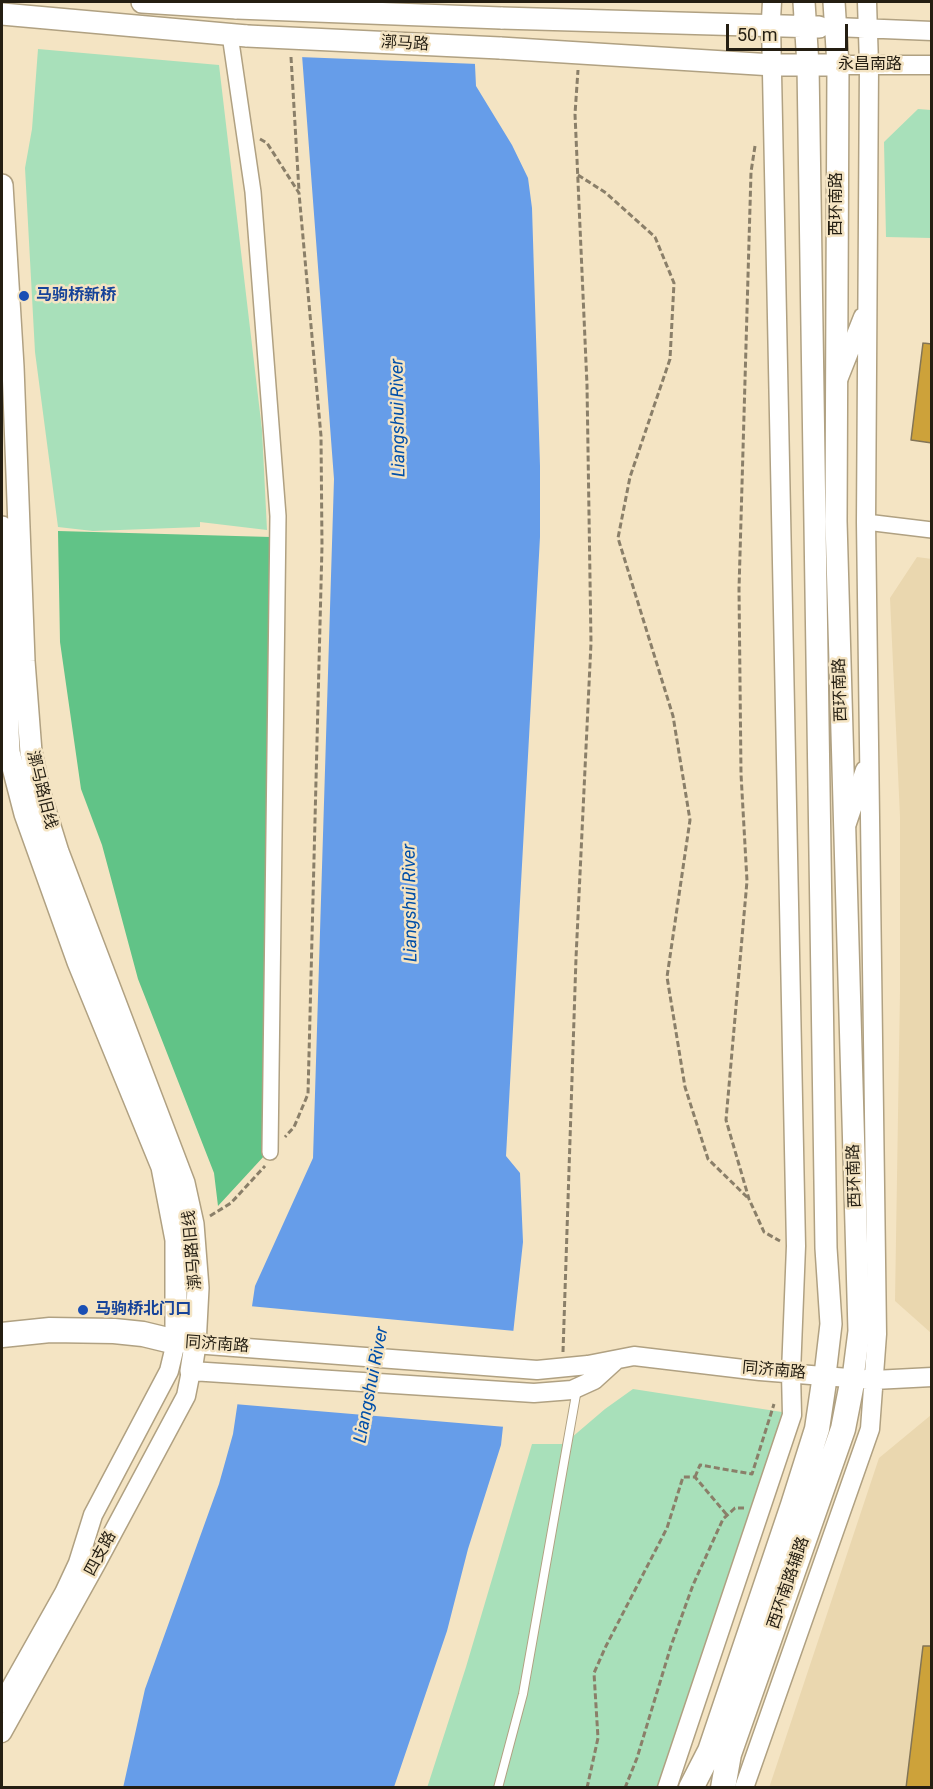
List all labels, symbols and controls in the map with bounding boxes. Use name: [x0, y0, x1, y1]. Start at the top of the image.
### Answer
scale bar: [729, 12, 850, 50]
text: 50 m: [737, 24, 777, 45]
street label: 漷马路: [381, 33, 429, 55]
street label: 永昌南路: [838, 55, 902, 75]
street label: 西环南路: [827, 172, 847, 236]
place label: 马驹桥新桥: [36, 286, 116, 306]
marker: 马驹桥新桥: [17, 289, 31, 303]
water label: Liangshui River: [387, 359, 411, 477]
street label: 西环南路: [830, 658, 852, 722]
street label: 漷马路旧线: [22, 749, 60, 831]
water label: Liangshui River: [399, 844, 423, 962]
street label: 西环南路: [844, 1144, 866, 1208]
street label: 漷马路旧线: [180, 1209, 206, 1291]
place label: 马驹桥北门口: [95, 1300, 191, 1320]
marker: 马驹桥北门口: [76, 1303, 90, 1317]
water label: Liangshui River: [350, 1325, 394, 1445]
street label: 同济南路: [184, 1333, 250, 1357]
street label: 同济南路: [741, 1359, 807, 1383]
street label: 四支路: [81, 1528, 121, 1580]
street label: 西环南路辅路: [764, 1534, 814, 1632]

